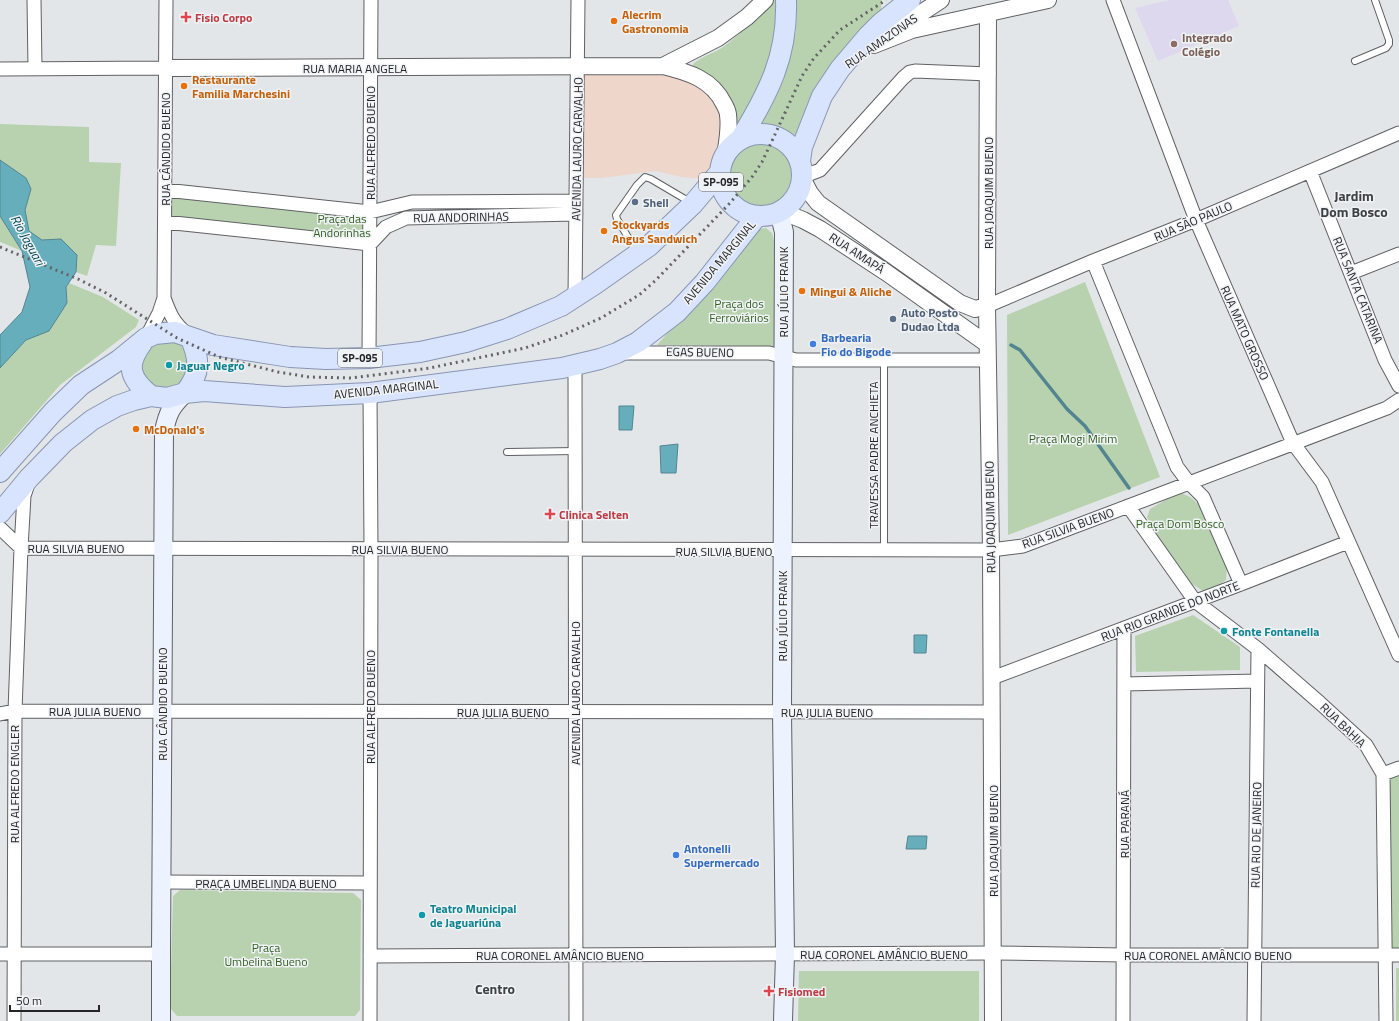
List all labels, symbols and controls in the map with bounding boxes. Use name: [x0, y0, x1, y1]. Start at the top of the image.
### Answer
place label: Alecrim Gastronomia: [622, 5, 689, 38]
place label: Fisio Corpo: [195, 8, 252, 27]
street label: RUA AMAZONAS: [841, 9, 921, 73]
marker: Fisio Corpo: [180, 11, 192, 23]
marker: Alecrim Gastronomia: [609, 16, 619, 26]
place label: Integrado Colégio: [1182, 28, 1233, 61]
marker: Integrado Colégio: [1169, 39, 1179, 49]
street label: RUA MARIA ANGELA: [303, 59, 407, 78]
place label: Restaurante Familia Marchesini: [192, 70, 290, 103]
street label: AVENIDA LAURO CARVALHO: [566, 77, 588, 221]
marker: Restaurante Familia Marchesini: [179, 81, 189, 91]
street label: RUA ALFREDO BUENO: [361, 86, 380, 200]
street label: RUA CÂNDIDO BUENO: [156, 92, 175, 206]
street label: RUA JOAQUIM BUENO: [979, 137, 998, 249]
road number: SP-095: [699, 173, 743, 191]
district label: Jardim Dom Bosco: [1320, 185, 1388, 222]
place label: Shell: [643, 193, 669, 212]
street label: RUA SÃO PAULO: [1151, 196, 1235, 246]
marker: Shell: [630, 197, 640, 207]
street label: RUA ANDORINHAS: [413, 207, 509, 227]
park label: Praça das Andorinhas: [313, 209, 371, 242]
water label: Rio Jaguari: [6, 211, 51, 270]
place label: Stockyards Angus Sandwich: [612, 215, 697, 248]
street label: AVENIDA MARGINAL: [678, 216, 760, 308]
marker: Stockyards Angus Sandwich: [599, 226, 609, 236]
street label: RUA AMAPÁ: [825, 228, 889, 278]
street label: RUA SANTA CATARINA: [1328, 234, 1388, 346]
street label: RUA JÚLIO FRANK: [774, 246, 793, 338]
place label: Mingui & Aliche: [810, 282, 892, 301]
street label: RUA MATO GROSSO: [1216, 283, 1274, 383]
marker: Mingui & Aliche: [797, 286, 807, 296]
park label: Praça dos Ferroviários: [709, 294, 769, 327]
place label: Auto Posto Dudao Ltda: [901, 303, 960, 336]
marker: Auto Posto Dudao Ltda: [888, 314, 898, 324]
place label: Barbearia Fio do Bigode: [821, 328, 891, 361]
marker: Barbearia Fio do Bigode: [808, 339, 818, 349]
street label: EGAS BUENO: [666, 342, 734, 362]
road number: SP-095: [338, 349, 382, 367]
place label: Jaguar Negro: [177, 356, 245, 375]
marker: Jaguar Negro: [164, 360, 174, 370]
street label: AVENIDA MARGINAL: [333, 374, 439, 404]
street label: TRAVESSA PADRE ANCHIETA: [864, 381, 883, 529]
place label: McDonald's: [144, 420, 205, 439]
marker: McDonald's: [131, 424, 141, 434]
park label: Praça Mogi Mirim: [1029, 429, 1117, 448]
street label: RUA JOAQUIM BUENO: [980, 461, 1000, 573]
street label: RUA SILVIA BUENO: [1019, 502, 1117, 553]
place label: Clinica Selten: [559, 505, 629, 524]
marker: Clinica Selten: [544, 508, 556, 520]
park label: Praça Dom Bosco: [1136, 514, 1224, 533]
street label: RUA SILVIA BUENO: [28, 539, 124, 558]
street label: RUA SILVIA BUENO: [352, 540, 448, 559]
street label: RUA SILVIA BUENO: [676, 542, 772, 561]
street label: RUA JÚLIO FRANK: [773, 570, 792, 662]
street label: RUA RIO GRANDE DO NORTE: [1098, 576, 1242, 646]
street label: AVENIDA LAURO CARVALHO: [566, 621, 585, 765]
place label: Fonte Fontanella: [1232, 622, 1319, 641]
marker: Fonte Fontanella: [1219, 626, 1229, 636]
street label: RUA CÂNDIDO BUENO: [153, 647, 172, 761]
street label: RUA ALFREDO BUENO: [361, 650, 380, 764]
street label: RUA BAHIA: [1316, 698, 1370, 752]
street label: RUA JULIA BUENO: [49, 702, 141, 721]
street label: RUA JULIA BUENO: [457, 703, 549, 722]
street label: RUA JULIA BUENO: [781, 703, 873, 722]
street label: RUA ALFREDO ENGLER: [5, 725, 24, 843]
street label: RUA RIO DE JANEIRO: [1246, 782, 1266, 888]
street label: RUA JOAQUIM BUENO: [984, 785, 1003, 897]
street label: RUA PARANÁ: [1115, 790, 1134, 858]
place label: Antonelli Supermercado: [684, 839, 759, 872]
marker: Antonelli Supermercado: [671, 850, 681, 860]
street label: PRAÇA UMBELINDA BUENO: [195, 874, 337, 893]
place label: Teatro Municipal de Jaguariúna: [430, 899, 517, 932]
marker: Teatro Municipal de Jaguariúna: [417, 910, 427, 920]
park label: Praça Umbelina Bueno: [224, 938, 308, 971]
street label: RUA CORONEL AMÂNCIO BUENO: [800, 945, 968, 964]
street label: RUA CORONEL AMÂNCIO BUENO: [476, 946, 644, 965]
street label: RUA CORONEL AMÂNCIO BUENO: [1124, 946, 1292, 965]
district label: Centro: [475, 978, 515, 999]
place label: Fisiomed: [778, 982, 825, 1001]
marker: Fisiomed: [763, 985, 775, 997]
scale bar: [10, 987, 99, 1013]
text: 50 m: [16, 991, 42, 1010]

